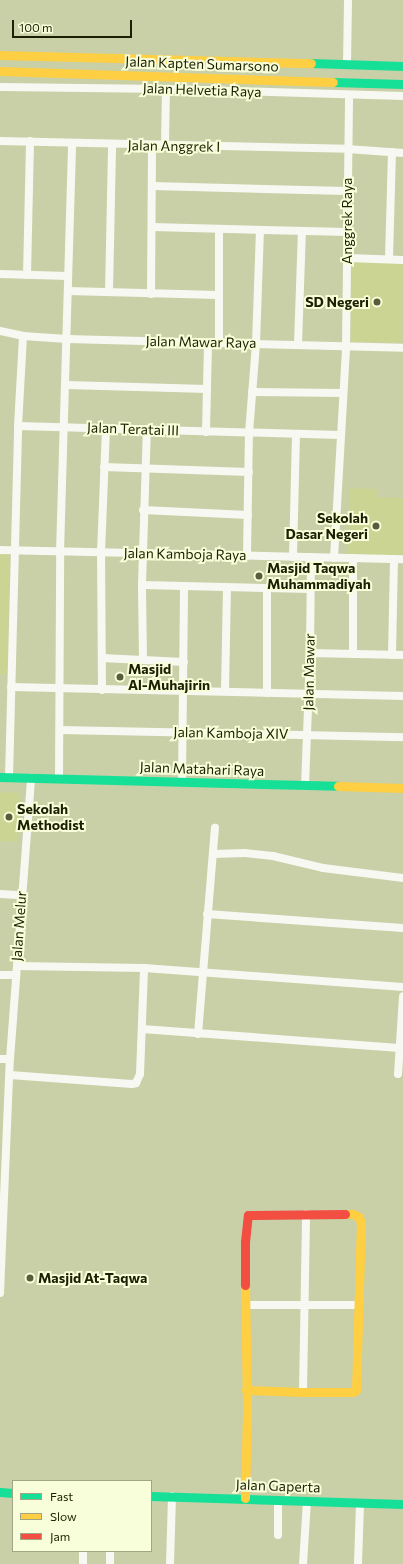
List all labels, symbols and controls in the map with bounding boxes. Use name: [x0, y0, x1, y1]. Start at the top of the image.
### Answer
scale bar: [14, 12, 134, 38]
text: 100 m: [19, 20, 53, 34]
street label: Jalan Kapten Sumarsono: [125, 53, 279, 75]
street label: Jalan Helvetia Raya: [142, 80, 262, 100]
street label: Jalan Anggrek I: [127, 137, 221, 155]
street label: Anggrek Raya: [339, 178, 355, 264]
place label: SD Negeri: [305, 294, 369, 310]
marker: SD Negeri: [372, 297, 382, 307]
street label: Jalan Mawar Raya: [145, 333, 257, 351]
street label: Jalan Teratai III: [87, 419, 179, 439]
place label: Sekolah Dasar Negeri: [286, 510, 368, 542]
marker: Sekolah Dasar Negeri: [371, 521, 381, 531]
street label: Jalan Kamboja Raya: [123, 545, 247, 563]
place label: Masjid Taqwa Muhammadiyah: [267, 560, 371, 592]
marker: Masjid Taqwa Muhammadiyah: [254, 571, 264, 581]
street label: Jalan Mawar: [300, 633, 318, 711]
place label: Masjid Al-Muhajirin: [128, 661, 210, 694]
marker: Masjid Al-Muhajirin: [115, 672, 125, 682]
street label: Jalan Kamboja XIV: [173, 724, 289, 742]
street label: Jalan Matahari Raya: [139, 758, 265, 780]
place label: Sekolah Methodist: [17, 801, 85, 834]
marker: Sekolah Methodist: [4, 812, 14, 822]
street label: Jalan Melur: [8, 890, 30, 962]
place label: Masjid At-Taqwa: [38, 1270, 147, 1286]
marker: Masjid At-Taqwa: [25, 1273, 35, 1283]
street label: Jalan Gaperta: [235, 1476, 321, 1496]
legend: [12, 1480, 152, 1552]
text: Fast: [50, 1489, 73, 1503]
text: Slow: [50, 1509, 77, 1523]
text: Jam: [50, 1529, 70, 1543]

